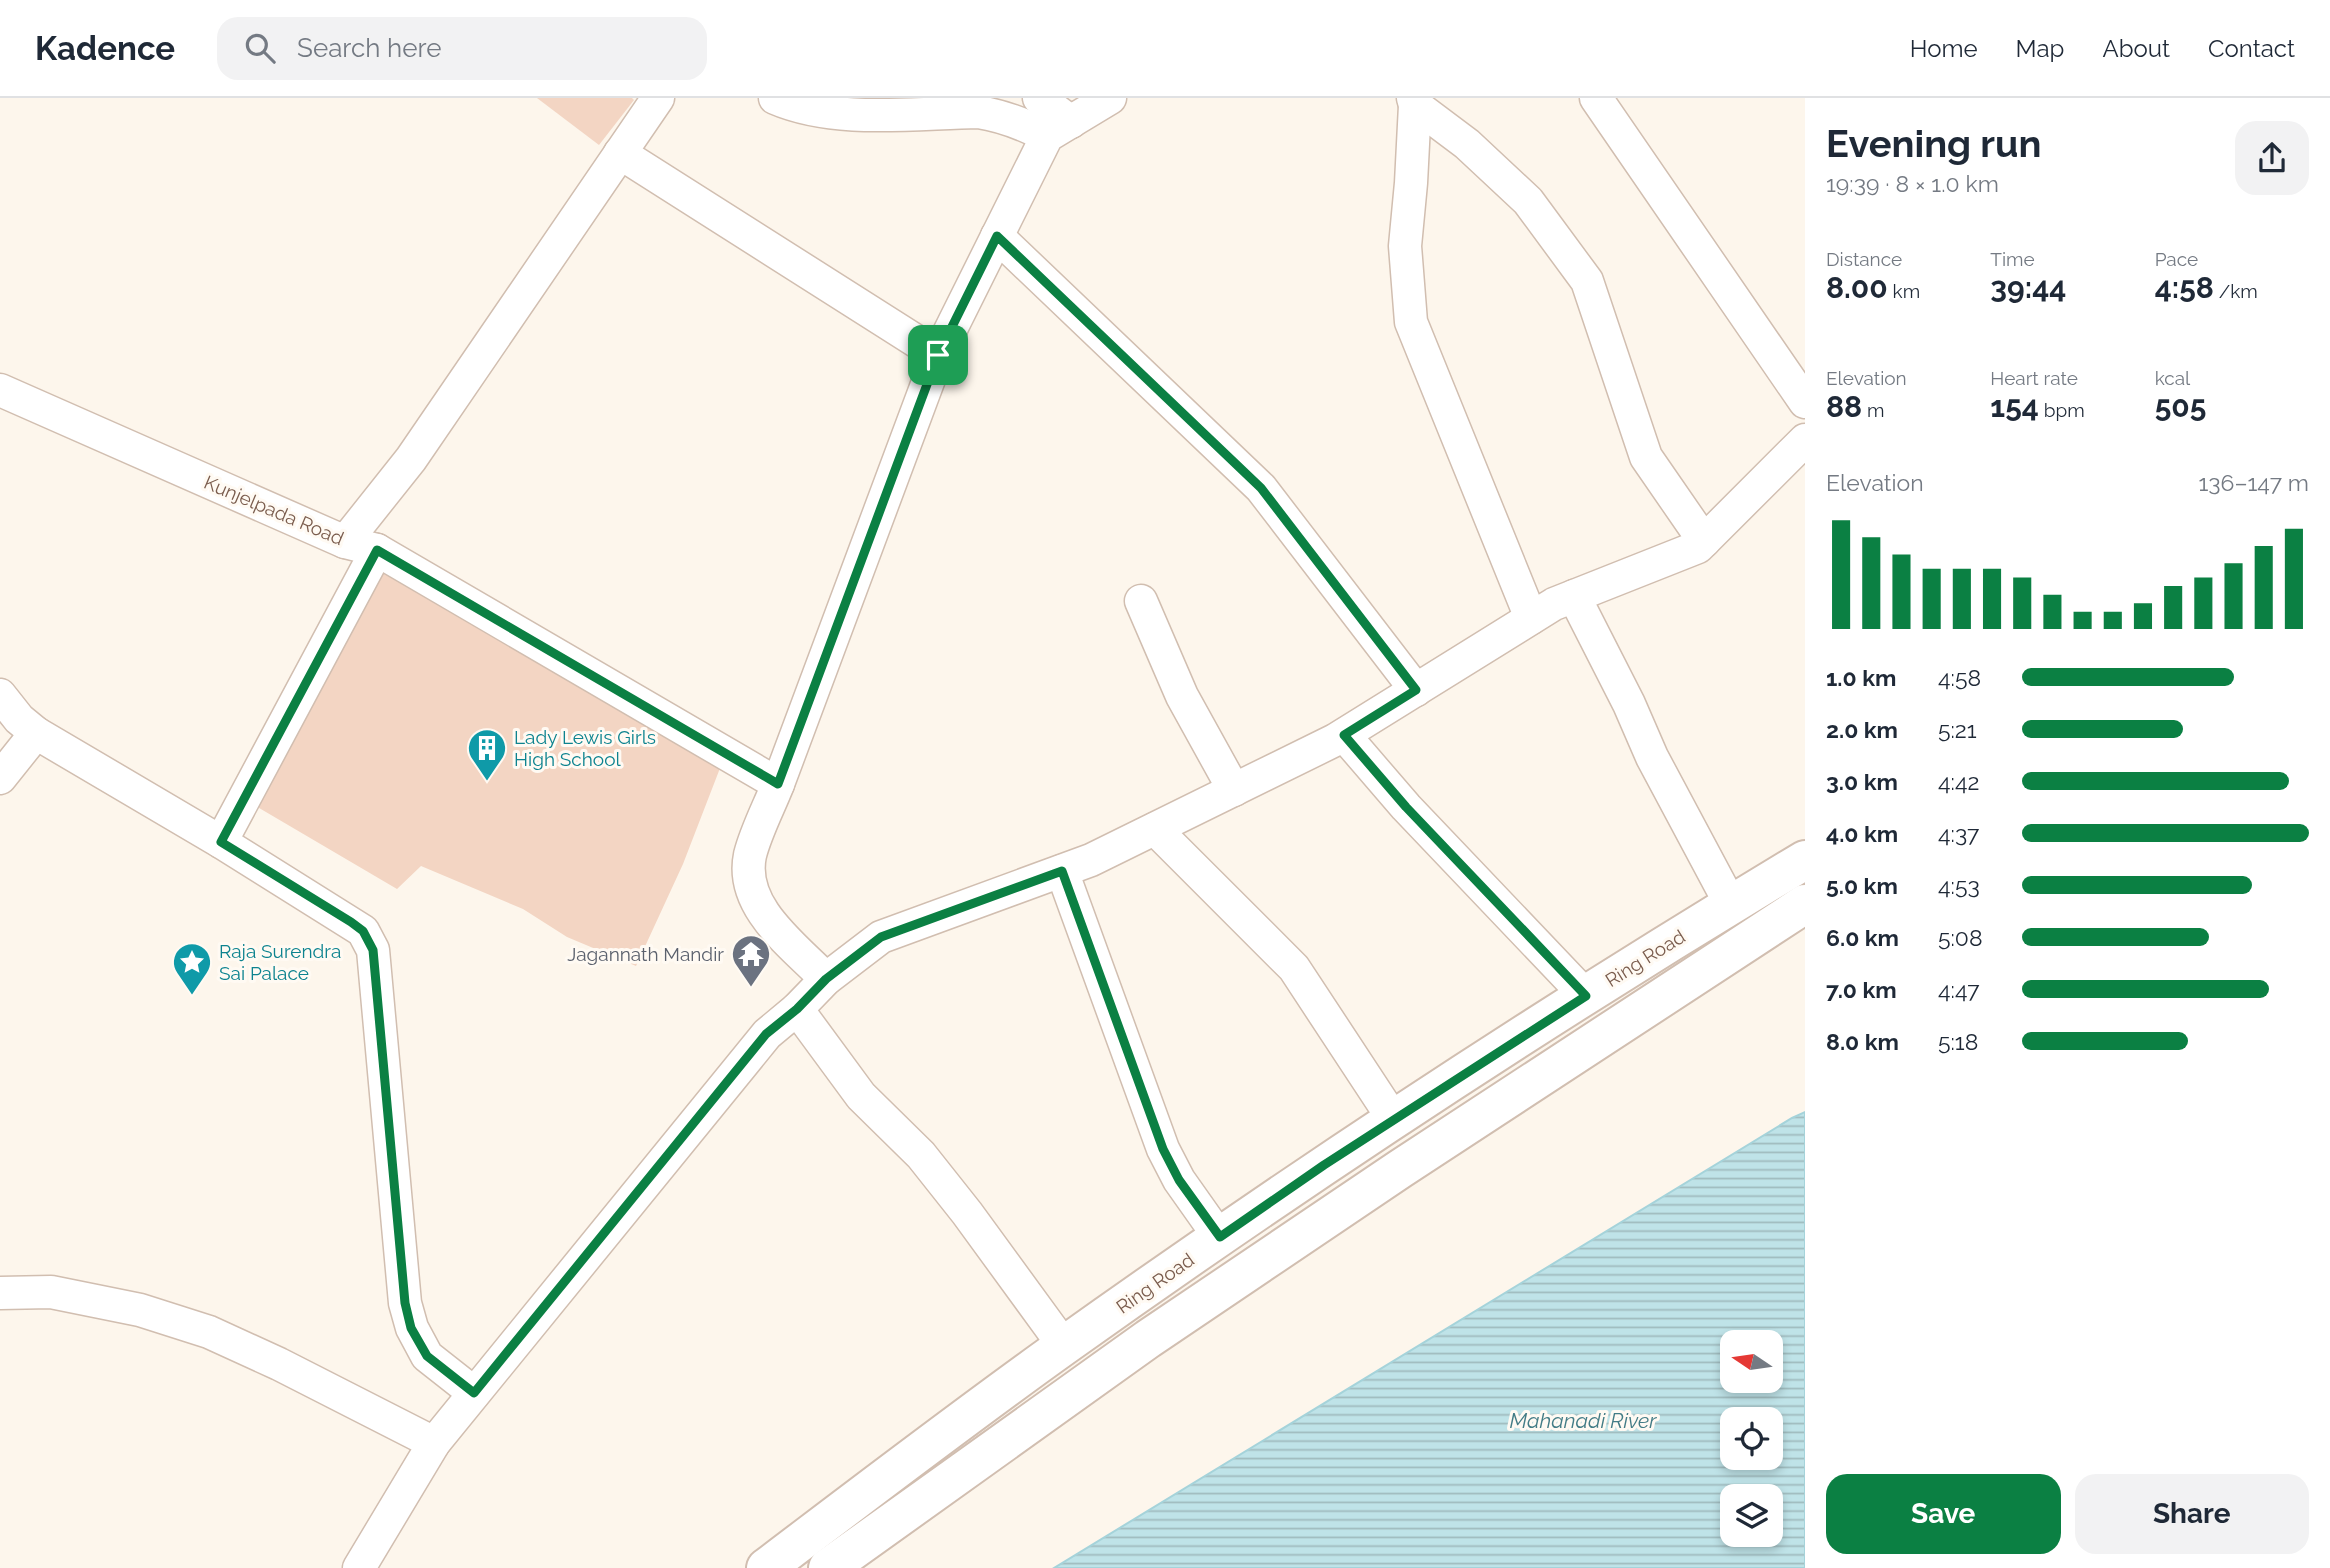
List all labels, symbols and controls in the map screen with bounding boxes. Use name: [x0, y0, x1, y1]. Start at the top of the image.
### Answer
search box: [217, 17, 707, 80]
text: Kadence: [35, 29, 175, 68]
icon: search: [241, 29, 279, 67]
text: Search here: [297, 33, 441, 63]
text: Home: [1910, 34, 1978, 63]
text: Map: [2016, 34, 2064, 63]
text: About: [2102, 34, 2170, 63]
text: Contact: [2208, 34, 2295, 63]
text: Evening run: [1826, 121, 2041, 166]
button: share: [2235, 121, 2309, 195]
text: 19:39 · 8 × 1.0 km: [1826, 170, 1999, 197]
text: Distance: [1826, 248, 1902, 270]
text: Time: [1990, 248, 2035, 270]
text: Pace: [2155, 248, 2198, 270]
text: 8.00: [1826, 270, 1888, 305]
text: 39:44: [1990, 270, 2066, 305]
text: 4:58: [2155, 270, 2214, 305]
text: km: [1888, 280, 1920, 302]
text: /km: [2214, 280, 2258, 302]
pin: [908, 325, 968, 385]
icon: arrive: [919, 336, 957, 374]
text: Elevation: [1826, 367, 1907, 389]
text: Heart rate: [1990, 367, 2078, 389]
text: kcal: [2155, 367, 2190, 389]
text: 88: [1826, 389, 1862, 424]
text: 154: [1990, 389, 2039, 424]
text: 505: [2155, 389, 2206, 424]
text: m: [1862, 399, 1885, 421]
text: bpm: [2039, 399, 2085, 421]
text: Elevation: [1826, 469, 1924, 496]
text: 136–147 m: [2198, 469, 2309, 496]
street label: Kunjelpada Road: [201, 471, 347, 549]
text: 1.0 km: [1826, 664, 1896, 691]
text: 4:58: [1938, 664, 1981, 691]
text: 2.0 km: [1826, 716, 1898, 743]
text: 5:21: [1938, 716, 1977, 743]
place label: Lady Lewis Girls High School: [514, 726, 656, 770]
building icon: Lady Lewis Girls High School: [466, 727, 508, 782]
text: 3.0 km: [1826, 768, 1898, 795]
text: 4:42: [1938, 768, 1979, 795]
text: 4.0 km: [1826, 820, 1898, 847]
text: 4:37: [1938, 820, 1979, 847]
text: 5.0 km: [1826, 872, 1898, 899]
text: 4:53: [1938, 872, 1980, 899]
text: 6.0 km: [1826, 924, 1899, 951]
text: 5:08: [1938, 924, 1983, 951]
street label: Ring Road: [1601, 925, 1689, 991]
temple icon: Jagannath Mandir: [730, 933, 772, 988]
place label: Raja Surendra Sai Palace: [219, 940, 341, 984]
place icon: Raja Surendra Sai Palace: [171, 941, 213, 996]
place label: Jagannath Mandir: [567, 943, 724, 965]
text: 7.0 km: [1826, 976, 1897, 1003]
text: 4:47: [1938, 976, 1980, 1003]
text: 8.0 km: [1826, 1028, 1899, 1055]
text: 5:18: [1938, 1028, 1978, 1055]
street label: Ring Road: [1112, 1248, 1198, 1318]
north arrow: [1720, 1330, 1783, 1393]
map controls: [1720, 1330, 1783, 1547]
button: locate: [1720, 1407, 1783, 1470]
water label: Mahanadi River: [1510, 1408, 1657, 1433]
button: Save: [1826, 1474, 2061, 1554]
button: Share: [2075, 1474, 2309, 1554]
button: layers: [1720, 1484, 1783, 1547]

